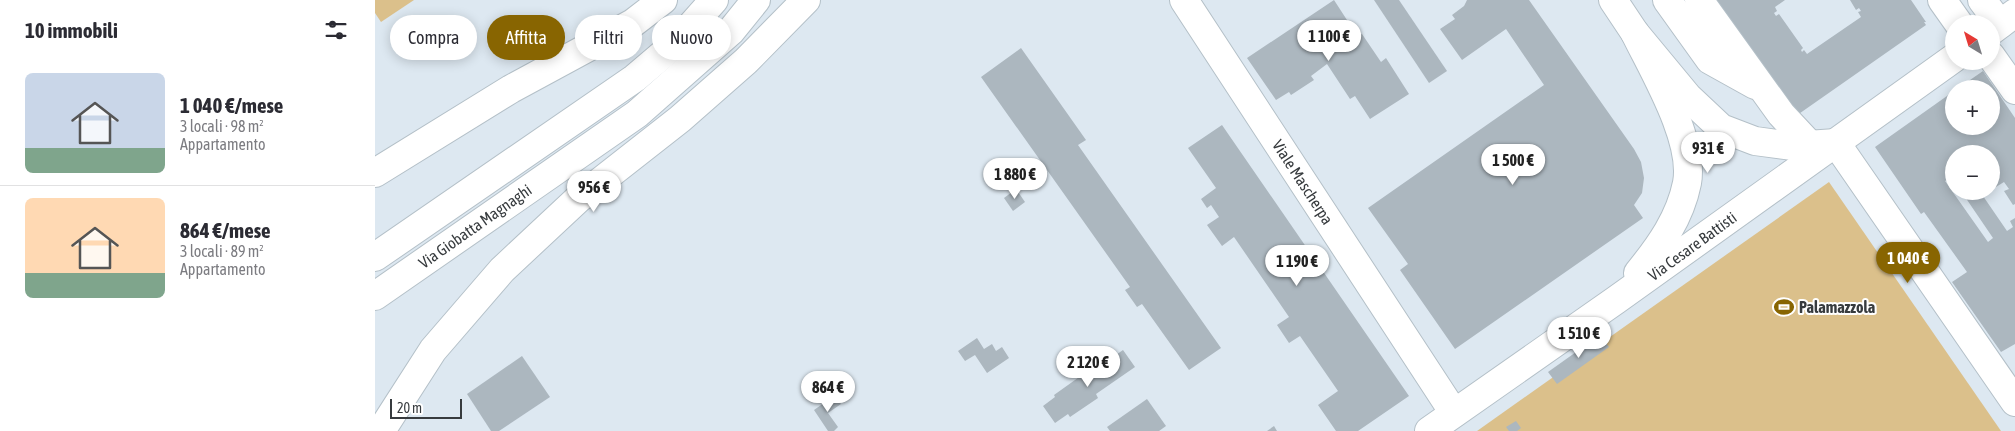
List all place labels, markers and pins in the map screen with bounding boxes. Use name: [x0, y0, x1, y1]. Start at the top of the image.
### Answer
pin: 1 100 €: [1283, 20, 1375, 62]
pin: 931 €: [1673, 132, 1743, 174]
pin: 1 500 €: [1467, 144, 1559, 186]
pin: 1 880 €: [969, 158, 1061, 200]
pin: 956 €: [559, 170, 629, 213]
pin: 1 040 €: [1862, 242, 1954, 284]
pin: 1 190 €: [1251, 244, 1343, 287]
sports icon: Palamazzola: [1773, 296, 1795, 318]
place label: Palamazzola: [1799, 298, 1875, 316]
pin: 1 510 €: [1533, 316, 1625, 359]
pin: 2 120 €: [1042, 346, 1134, 388]
pin: 864 €: [793, 370, 863, 413]

